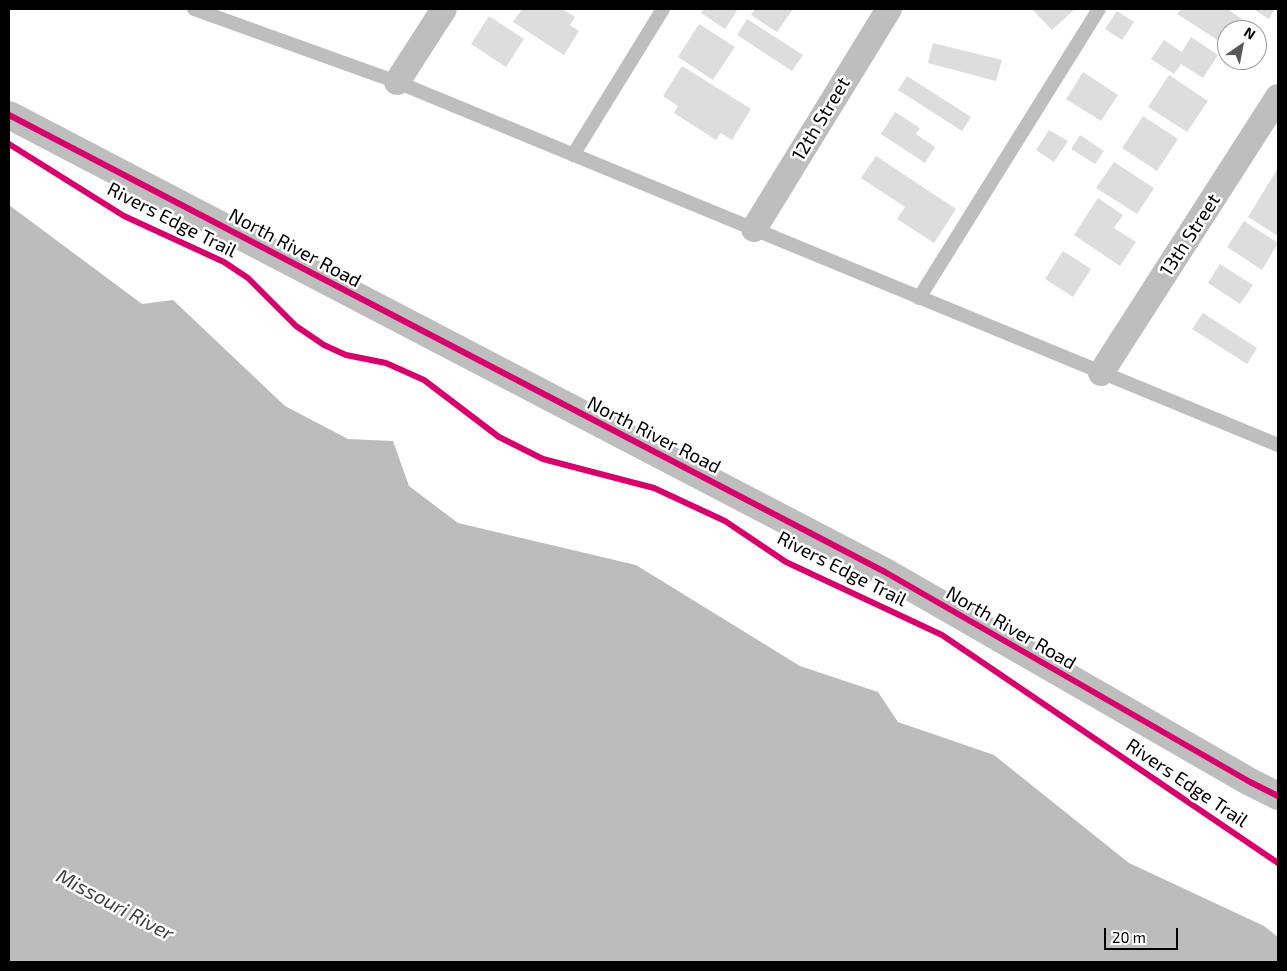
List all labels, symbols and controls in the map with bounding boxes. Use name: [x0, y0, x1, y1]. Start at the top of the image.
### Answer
north arrow: [1217, 20, 1267, 70]
text: N: [1241, 23, 1259, 43]
street label: 12th Street: [787, 73, 855, 165]
street label: Rivers Edge Trail: [103, 178, 241, 262]
street label: 13th Street: [1155, 190, 1225, 280]
street label: North River Road: [225, 204, 365, 292]
street label: North River Road: [584, 392, 724, 478]
street label: Rivers Edge Trail: [773, 527, 911, 611]
street label: North River Road: [942, 581, 1080, 675]
street label: Rivers Edge Trail: [1122, 734, 1252, 832]
water label: Missouri River: [52, 864, 178, 946]
scale bar: [1107, 918, 1181, 950]
text: 20 m: [1112, 928, 1146, 946]

